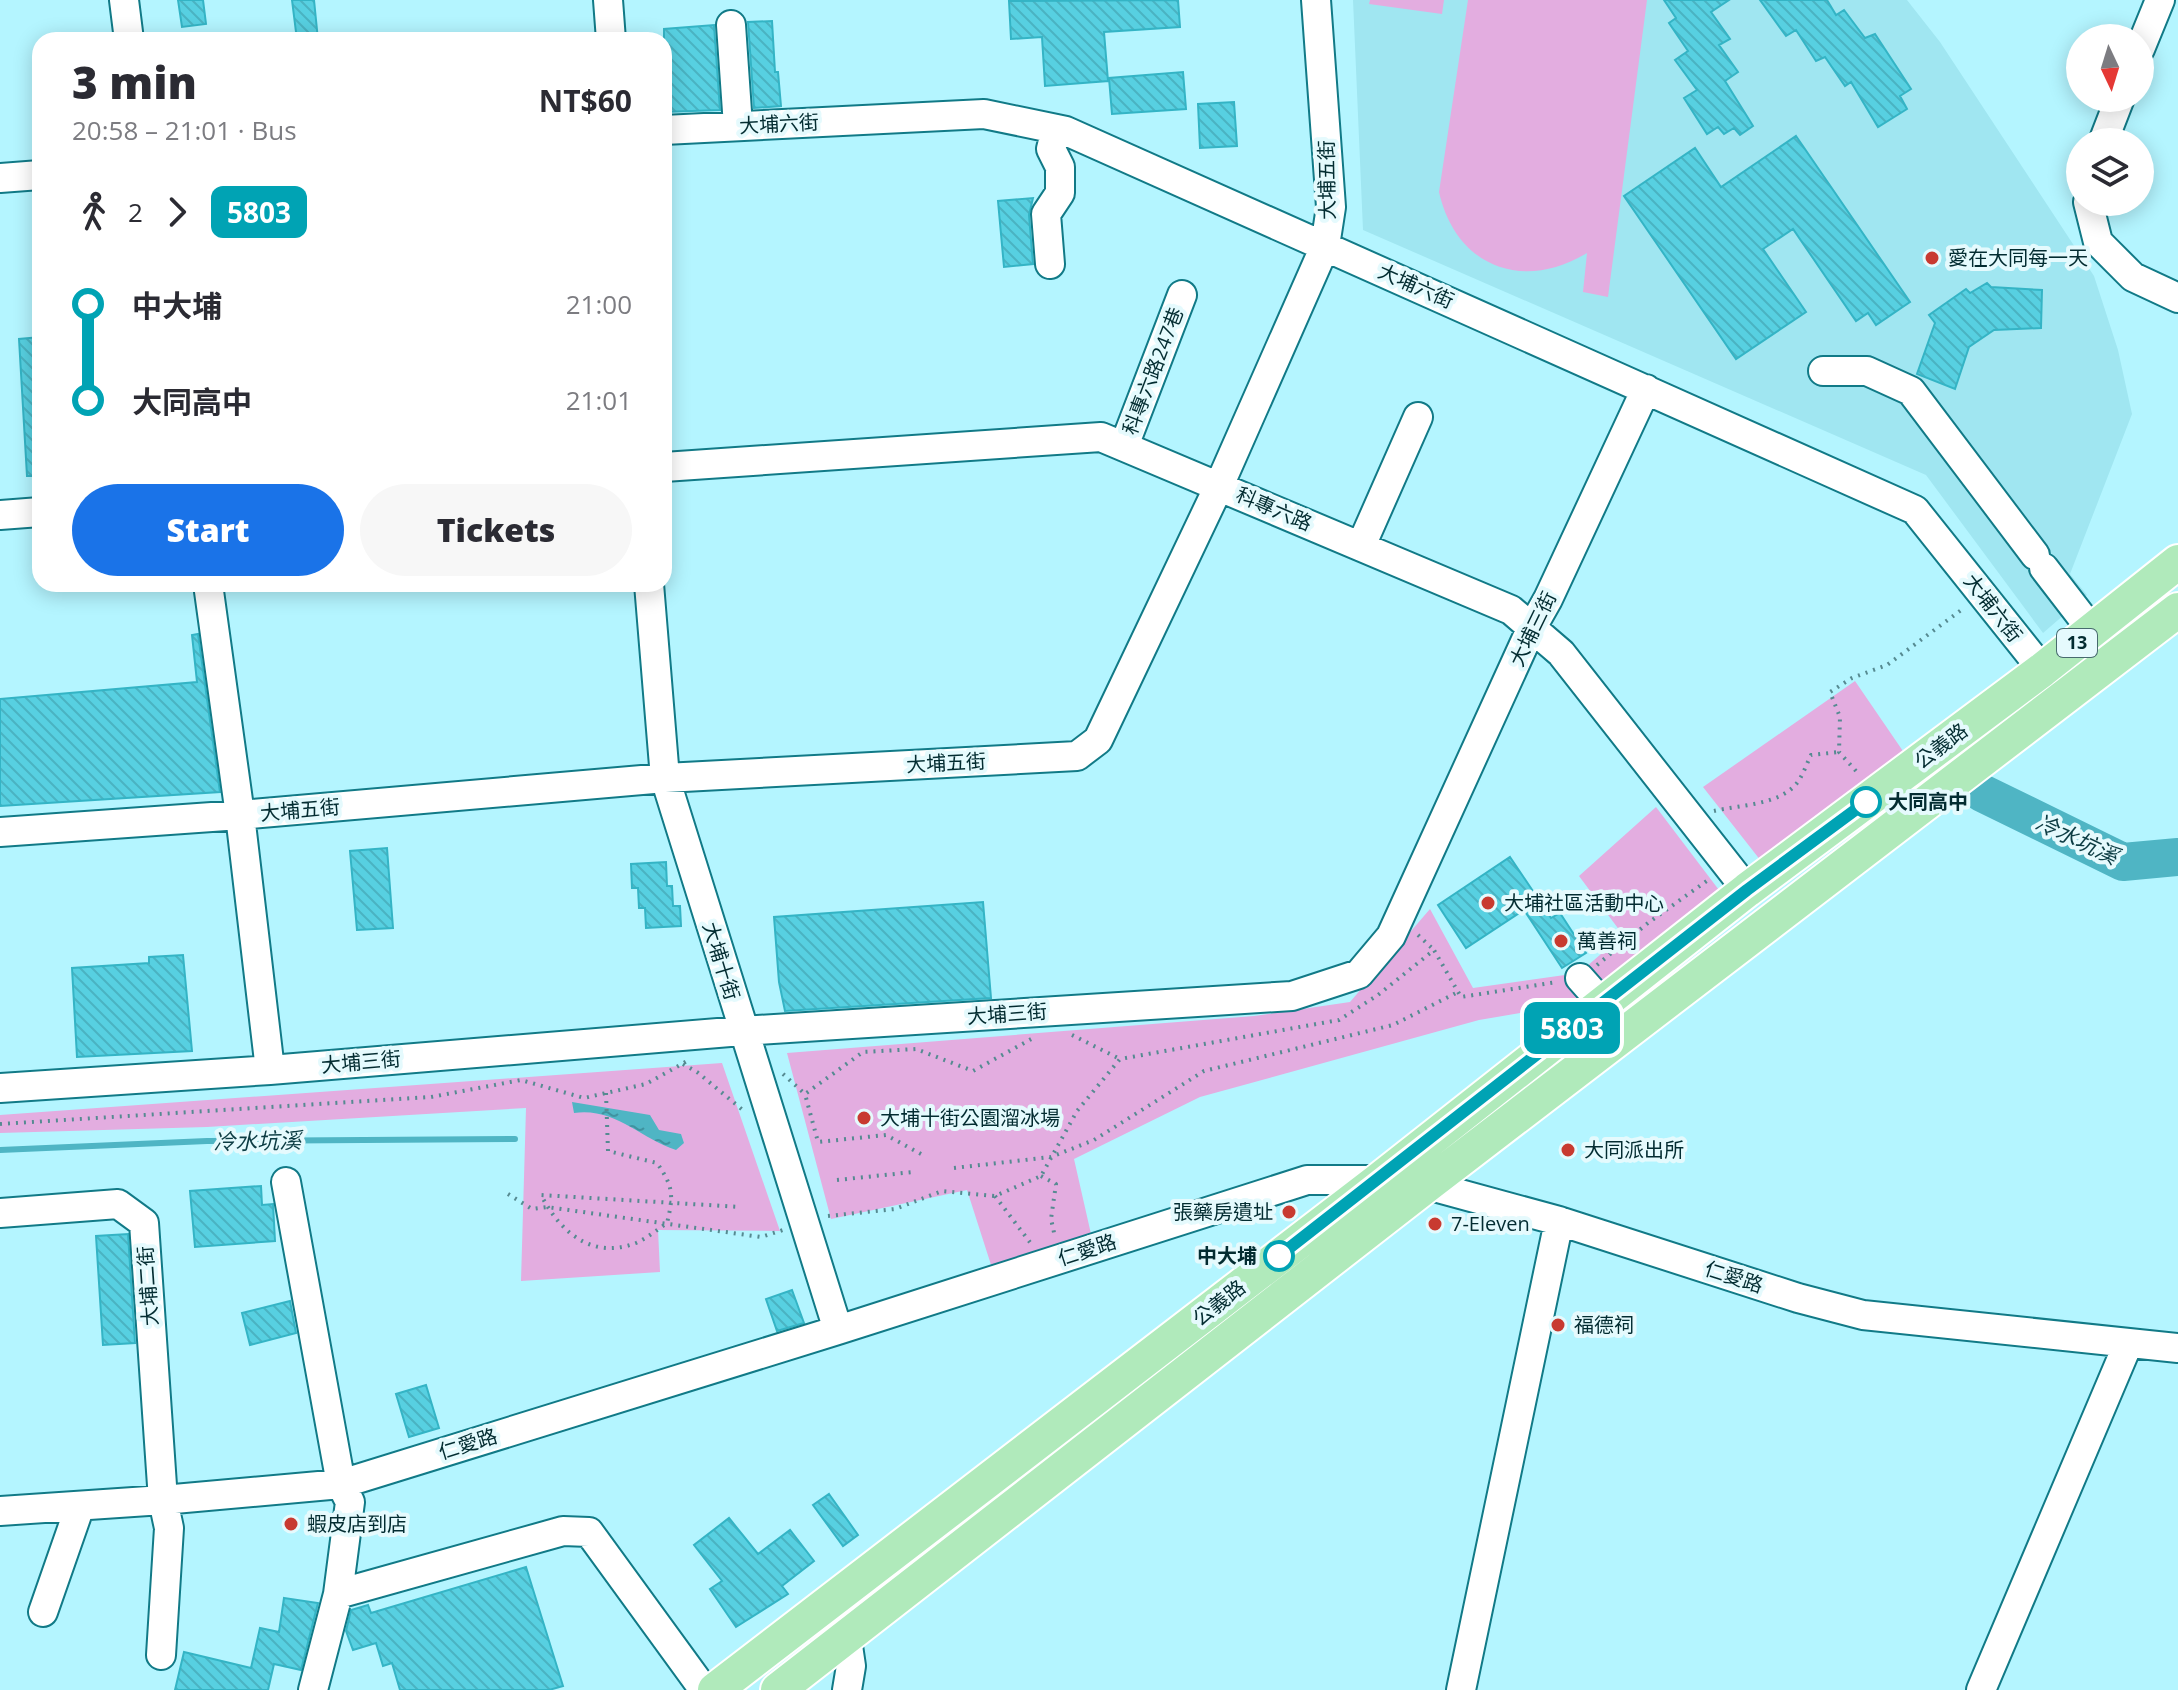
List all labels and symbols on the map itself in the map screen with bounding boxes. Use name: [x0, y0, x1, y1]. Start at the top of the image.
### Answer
north arrow: [2066, 24, 2154, 112]
street label: 大埔六街: [738, 108, 820, 139]
street label: 大埔五街: [1312, 140, 1341, 220]
place label: 愛在大同每一天: [1948, 244, 2088, 271]
marker: 愛在大同每一天: [1923, 249, 1941, 267]
street label: 大埔六街: [1374, 257, 1458, 314]
street label: 科專六路247巷: [1116, 303, 1189, 438]
street label: 科專六路: [1232, 480, 1316, 537]
street label: 大埔六街: [1958, 568, 2029, 648]
street label: 大埔三街: [1503, 587, 1562, 671]
road number: 13: [2057, 629, 2097, 657]
street label: 公義路: [1909, 717, 1973, 774]
street label: 大埔五街: [905, 747, 987, 778]
marker: 大同高中: [1851, 787, 1881, 817]
place label: 大同高中: [1888, 788, 1968, 815]
street label: 大埔五街: [259, 793, 341, 826]
water label: 冷水坑溪: [2031, 806, 2126, 872]
place label: 大埔社區活動中心: [1504, 889, 1664, 916]
marker: 大埔社區活動中心: [1479, 894, 1497, 912]
street label: 大埔十街: [697, 919, 746, 1003]
place label: 萬善祠: [1577, 927, 1637, 954]
marker: 萬善祠: [1552, 932, 1570, 950]
street label: 大埔三街: [966, 997, 1048, 1030]
line badge: 5803: [1516, 1002, 1628, 1054]
street label: 大埔三街: [320, 1045, 402, 1078]
place label: 大埔十街公園溜冰場: [880, 1104, 1060, 1131]
marker: 大埔十街公園溜冰場: [855, 1109, 873, 1127]
water label: 冷水坑溪: [213, 1124, 304, 1156]
place label: 大同派出所: [1584, 1136, 1684, 1163]
marker: 大同派出所: [1559, 1141, 1577, 1159]
place label: 張藥房遺址: [1173, 1198, 1273, 1225]
marker: 張藥房遺址: [1280, 1203, 1298, 1221]
place label: 7-Eleven: [1451, 1210, 1530, 1237]
marker: 7-Eleven: [1426, 1215, 1444, 1233]
street label: 仁愛路: [1054, 1227, 1120, 1272]
marker: 中大埔: [1264, 1241, 1294, 1271]
place label: 中大埔: [1197, 1242, 1257, 1269]
street label: 大埔二街: [131, 1245, 164, 1327]
street label: 仁愛路: [1701, 1254, 1767, 1299]
street label: 公義路: [1187, 1273, 1251, 1332]
place label: 福德祠: [1574, 1311, 1634, 1338]
marker: 福德祠: [1549, 1316, 1567, 1334]
street label: 仁愛路: [435, 1422, 500, 1465]
place label: 蝦皮店到店: [307, 1510, 407, 1537]
marker: 蝦皮店到店: [282, 1515, 300, 1533]

